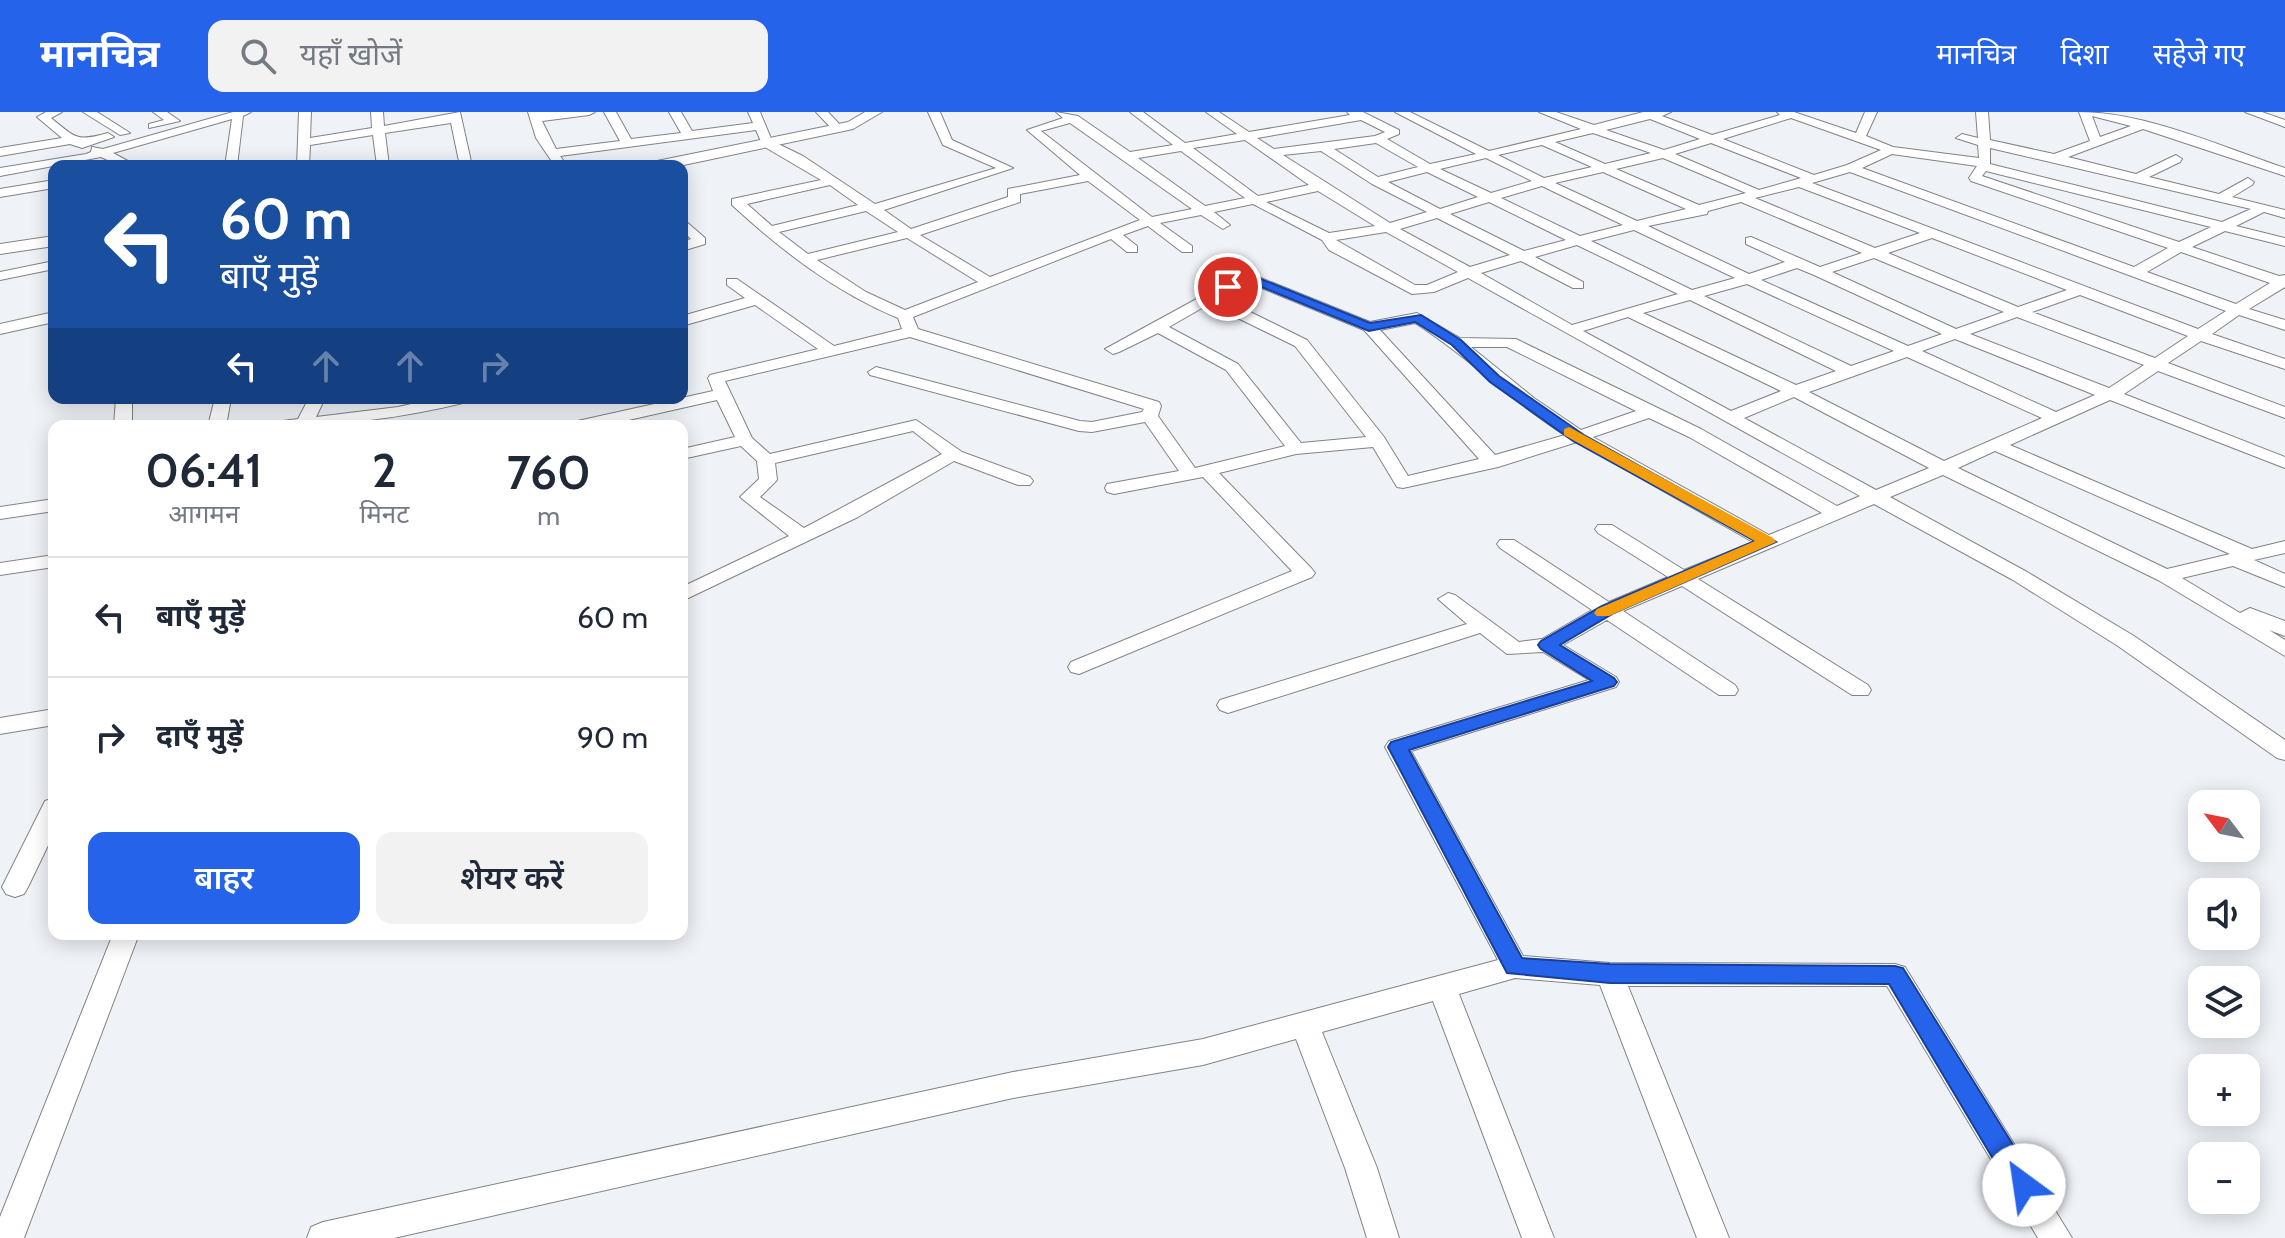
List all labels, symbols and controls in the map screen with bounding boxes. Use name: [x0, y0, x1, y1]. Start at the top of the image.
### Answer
search box: [208, 20, 768, 92]
text: मानचित्र: [40, 30, 160, 77]
icon: search: [236, 34, 280, 78]
text: यहाँ खोजें: [300, 36, 402, 73]
text: मानचित्र: [1936, 37, 2016, 71]
text: दिशा: [2060, 37, 2109, 71]
text: सहेजे गए: [2153, 37, 2245, 71]
text: 60 m: [220, 185, 352, 253]
icon: left: [88, 192, 192, 296]
text: बाएँ मुड़ें: [220, 253, 319, 297]
pin: [1194, 253, 1262, 321]
icon: arrive: [1206, 265, 1250, 309]
icon: left: [220, 344, 264, 388]
icon: ahead: [304, 344, 348, 388]
icon: ahead: [388, 344, 432, 388]
icon: right: [472, 344, 516, 388]
text: 06:41: [145, 441, 262, 499]
text: 2: [372, 441, 397, 499]
text: 760: [507, 443, 591, 501]
text: आगमन: [168, 498, 239, 530]
text: मिनट: [360, 498, 409, 530]
text: m: [537, 500, 560, 532]
icon: left: [88, 595, 132, 639]
text: बाएँ मुड़ें: [156, 597, 245, 634]
text: 60 m: [577, 599, 648, 636]
icon: right: [88, 715, 132, 759]
text: दाएँ मुड़ें: [156, 717, 243, 754]
text: 90 m: [577, 719, 648, 756]
north arrow: [2188, 790, 2260, 862]
map controls: [2188, 790, 2260, 1214]
button: बाहर: [88, 832, 360, 924]
button: शेयर करें: [376, 832, 648, 924]
button: sound: [2188, 878, 2260, 950]
button: layers: [2188, 966, 2260, 1038]
button: +: [2188, 1054, 2260, 1126]
button: −: [2188, 1142, 2260, 1214]
position arrow: [1982, 1143, 2066, 1227]

